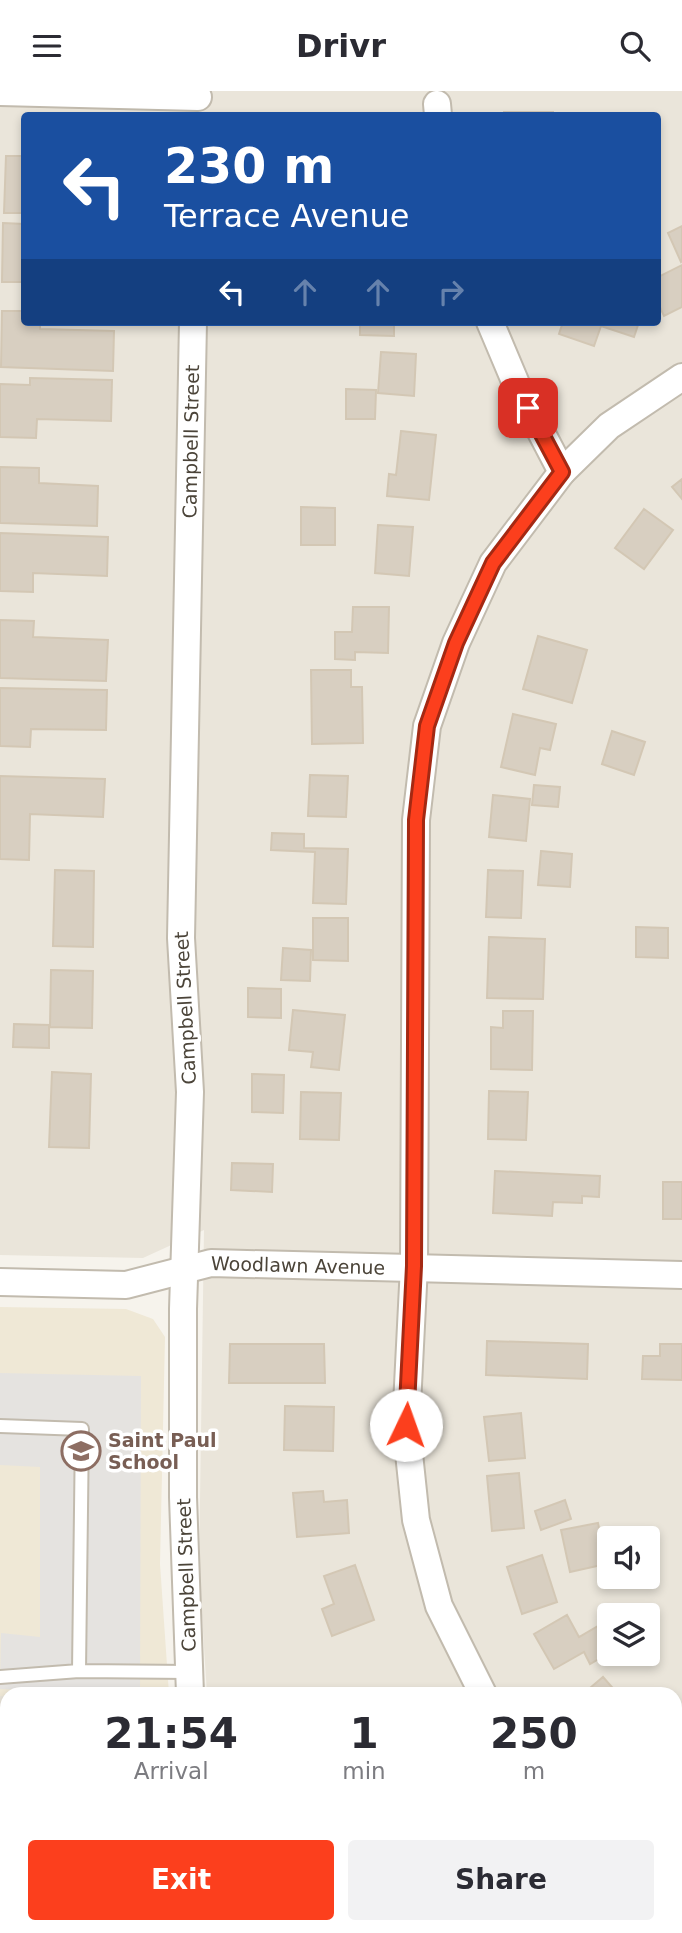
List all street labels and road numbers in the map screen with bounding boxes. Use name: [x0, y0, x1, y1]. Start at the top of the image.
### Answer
street label: Campbell Street: [178, 365, 203, 519]
street label: Campbell Street: [170, 931, 200, 1085]
street label: Woodlawn Avenue: [211, 1252, 385, 1278]
street label: Campbell Street: [172, 1498, 200, 1652]

